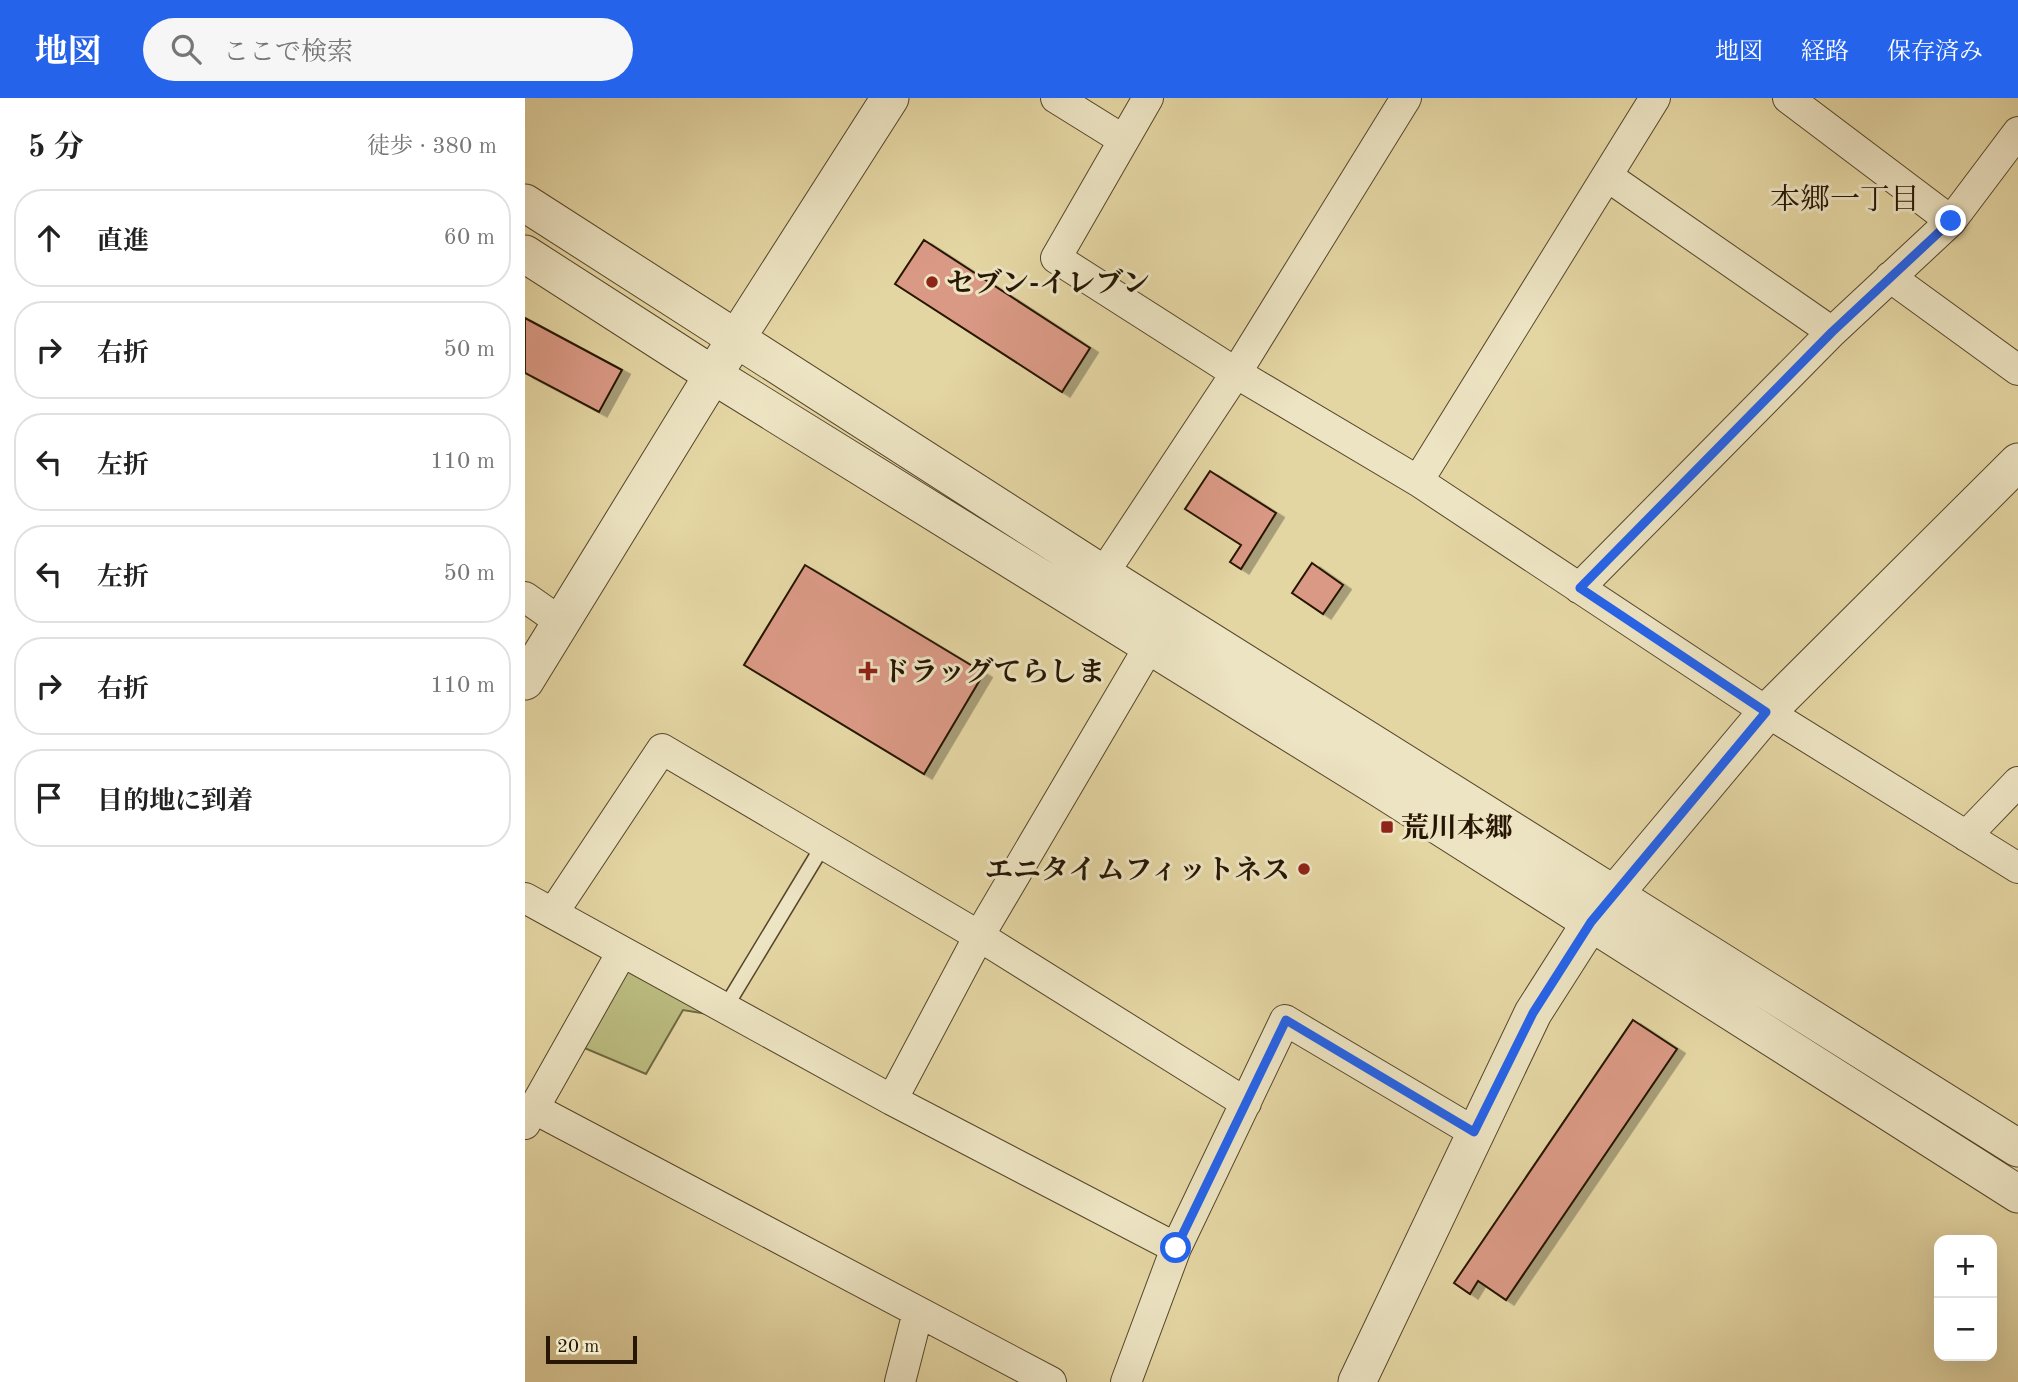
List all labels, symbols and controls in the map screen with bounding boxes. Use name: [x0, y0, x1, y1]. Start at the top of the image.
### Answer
search box: [143, 18, 633, 81]
icon: search: [167, 30, 205, 68]
text: 地図: [35, 37, 101, 70]
text: ここで検索: [223, 40, 353, 66]
text: 地図: [1715, 41, 1763, 65]
text: 経路: [1801, 41, 1849, 65]
text: 保存済み: [1887, 41, 1983, 65]
text: 5 分: [28, 133, 84, 163]
text: 徒歩 · 380 m: [367, 135, 497, 158]
district label: 本郷一丁目: [1770, 183, 1920, 216]
route end: [1935, 205, 1966, 236]
icon: ahead: [30, 219, 68, 257]
text: 60 m: [444, 226, 495, 249]
text: 直進: [97, 229, 149, 255]
place label: セブン-イレブン: [946, 268, 1150, 299]
marker: セブン-イレブン: [924, 274, 940, 290]
icon: right: [30, 331, 68, 369]
text: 50 m: [444, 338, 495, 361]
text: 右折: [97, 341, 149, 367]
icon: left: [30, 443, 68, 481]
text: 110 m: [430, 450, 495, 473]
text: 左折: [97, 453, 149, 479]
icon: left: [30, 555, 68, 593]
text: 50 m: [444, 562, 495, 585]
text: 左折: [97, 565, 149, 591]
place label: ドラッグてらしま: [882, 657, 1105, 688]
marker: ドラッグてらしま: [860, 663, 876, 679]
icon: right: [30, 667, 68, 705]
text: 110 m: [430, 674, 495, 697]
text: 右折: [97, 677, 149, 703]
icon: arrive: [30, 779, 68, 817]
text: 目的地に到着: [97, 789, 253, 815]
place label: 荒川本郷: [1401, 813, 1513, 844]
marker: 荒川本郷: [1379, 819, 1395, 835]
place label: エニタイムフィットネス: [985, 856, 1290, 886]
marker: エニタイムフィットネス: [1296, 861, 1312, 877]
route start: [1160, 1232, 1191, 1263]
map controls: [1934, 1235, 1997, 1361]
button: +: [1934, 1235, 1997, 1298]
button: −: [1934, 1298, 1997, 1361]
scale bar: [546, 1333, 637, 1365]
text: 20 m: [557, 1338, 599, 1357]

